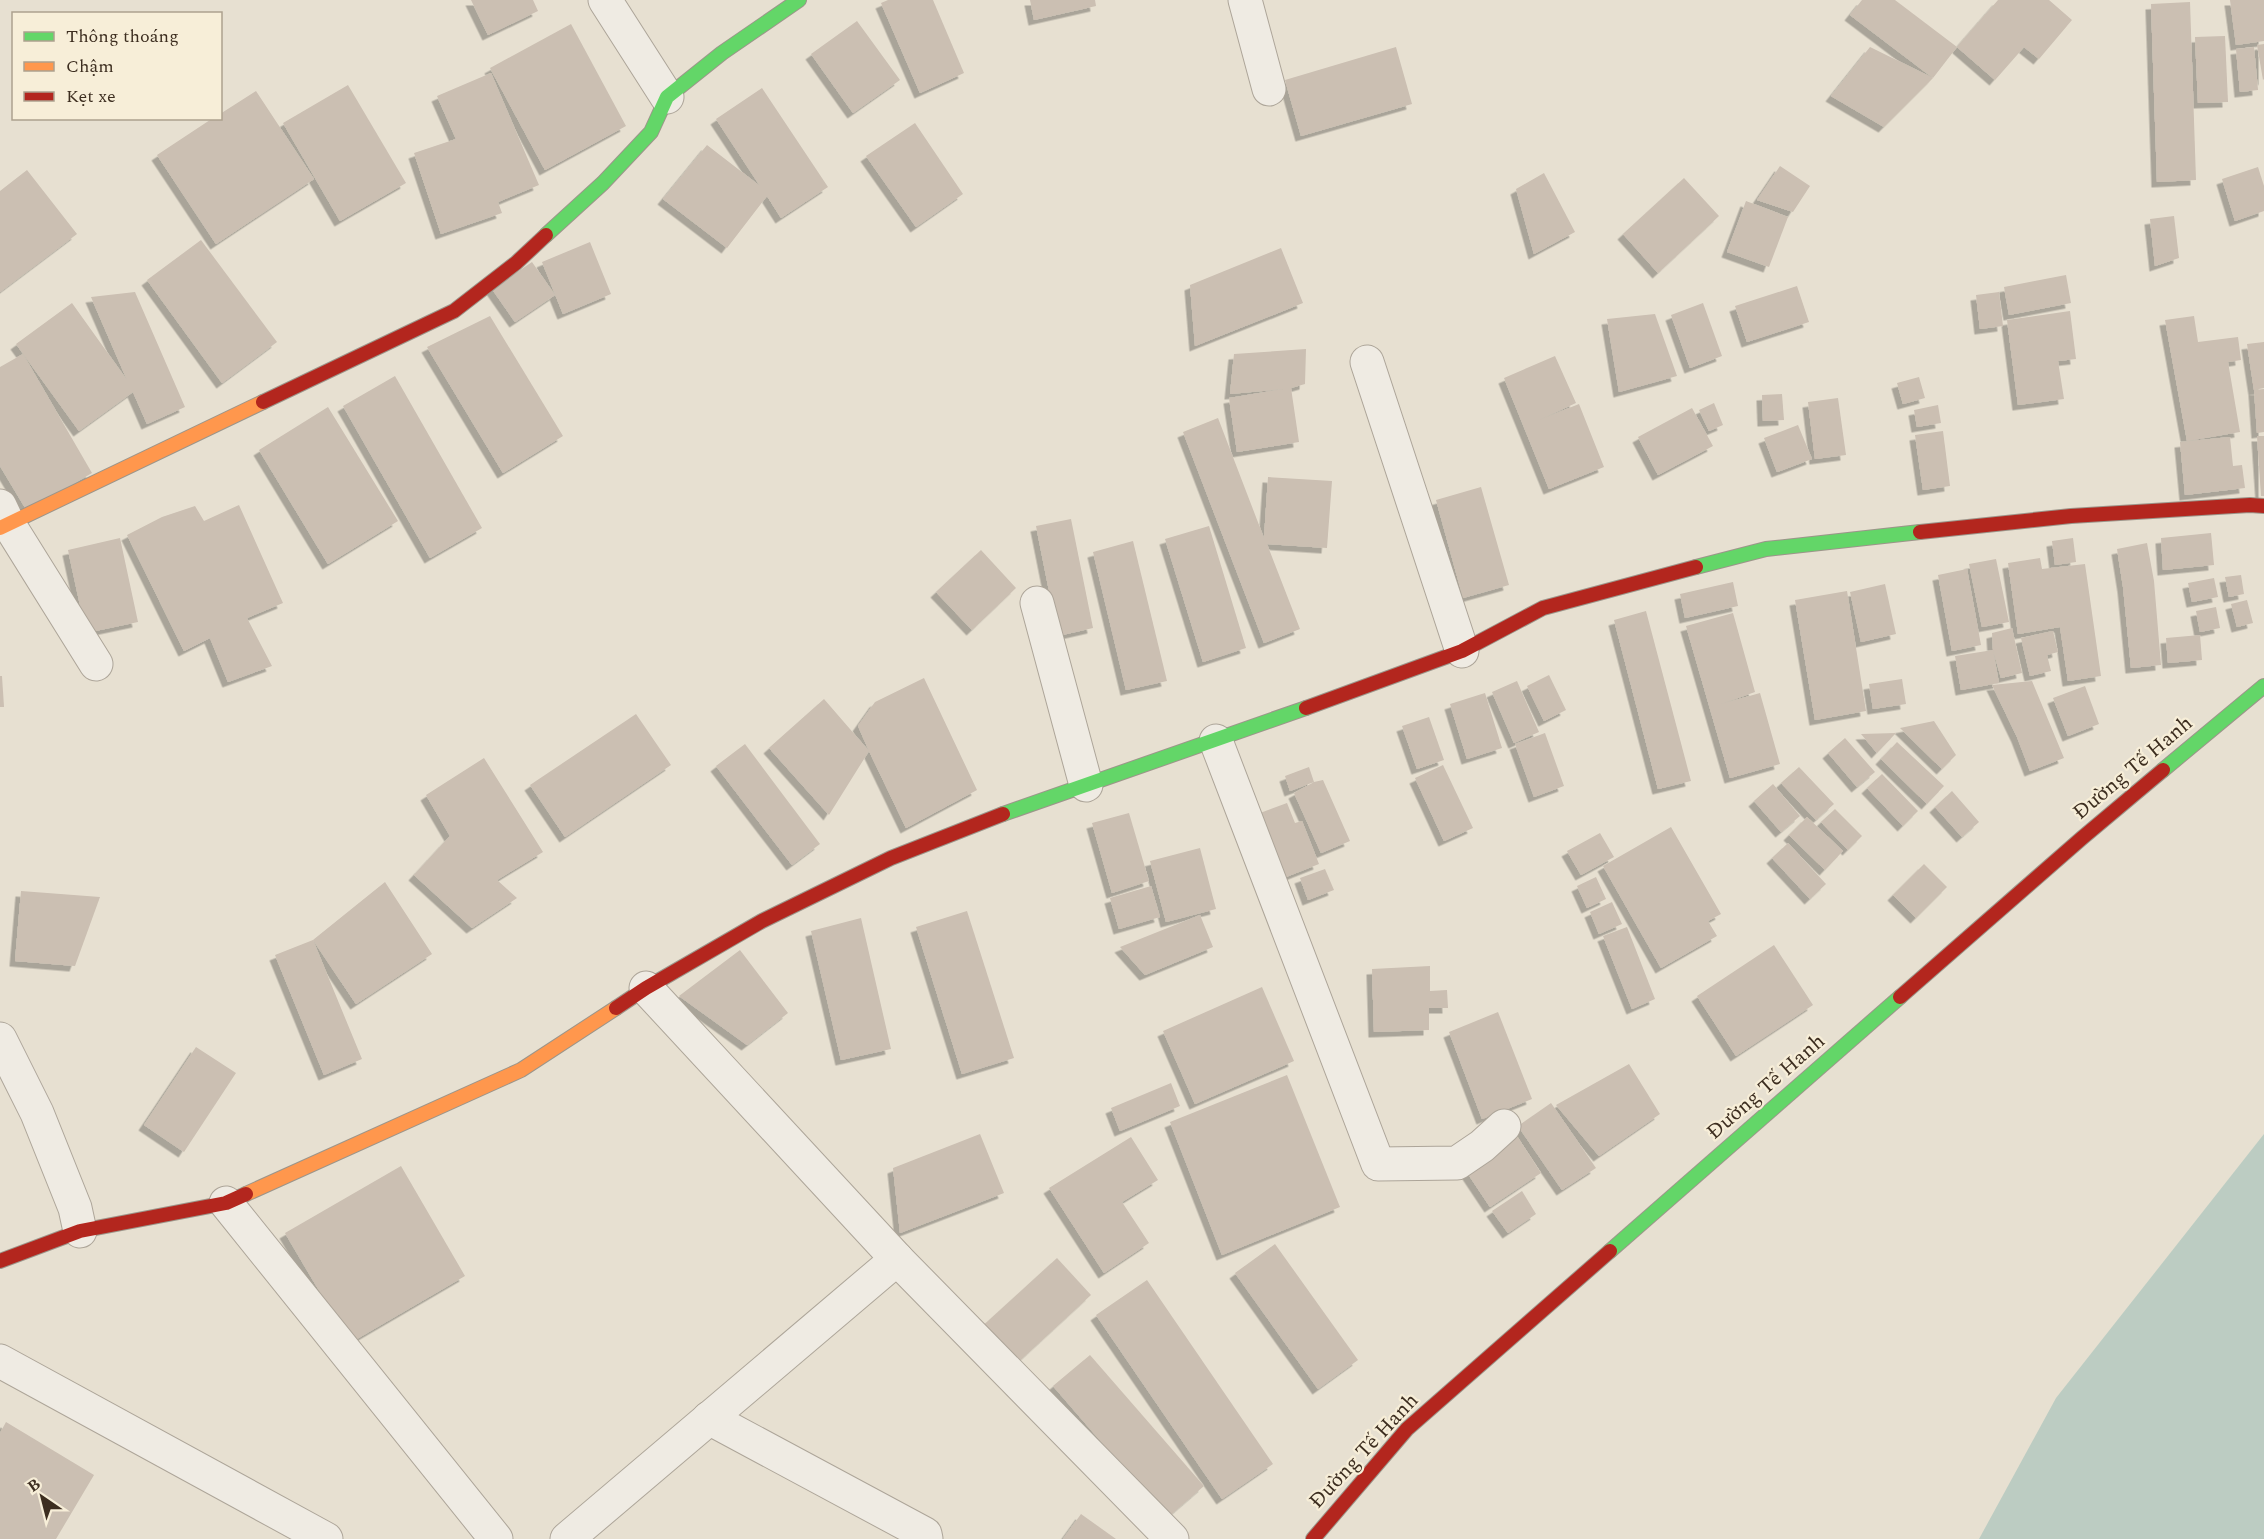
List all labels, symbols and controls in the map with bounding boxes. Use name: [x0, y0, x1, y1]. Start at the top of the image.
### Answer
legend: [12, 12, 222, 120]
text: Thông thoáng: [66, 23, 179, 50]
text: Chậm: [66, 53, 114, 80]
text: Kẹt xe: [66, 83, 116, 110]
street label: Đường Tế Hanh: [2066, 708, 2200, 828]
street label: Đường Tế Hanh: [1699, 1026, 1833, 1148]
street label: Đường Tế Hanh: [1302, 1386, 1426, 1516]
north arrow: [12, 1467, 72, 1527]
text: B: [22, 1472, 45, 1499]

